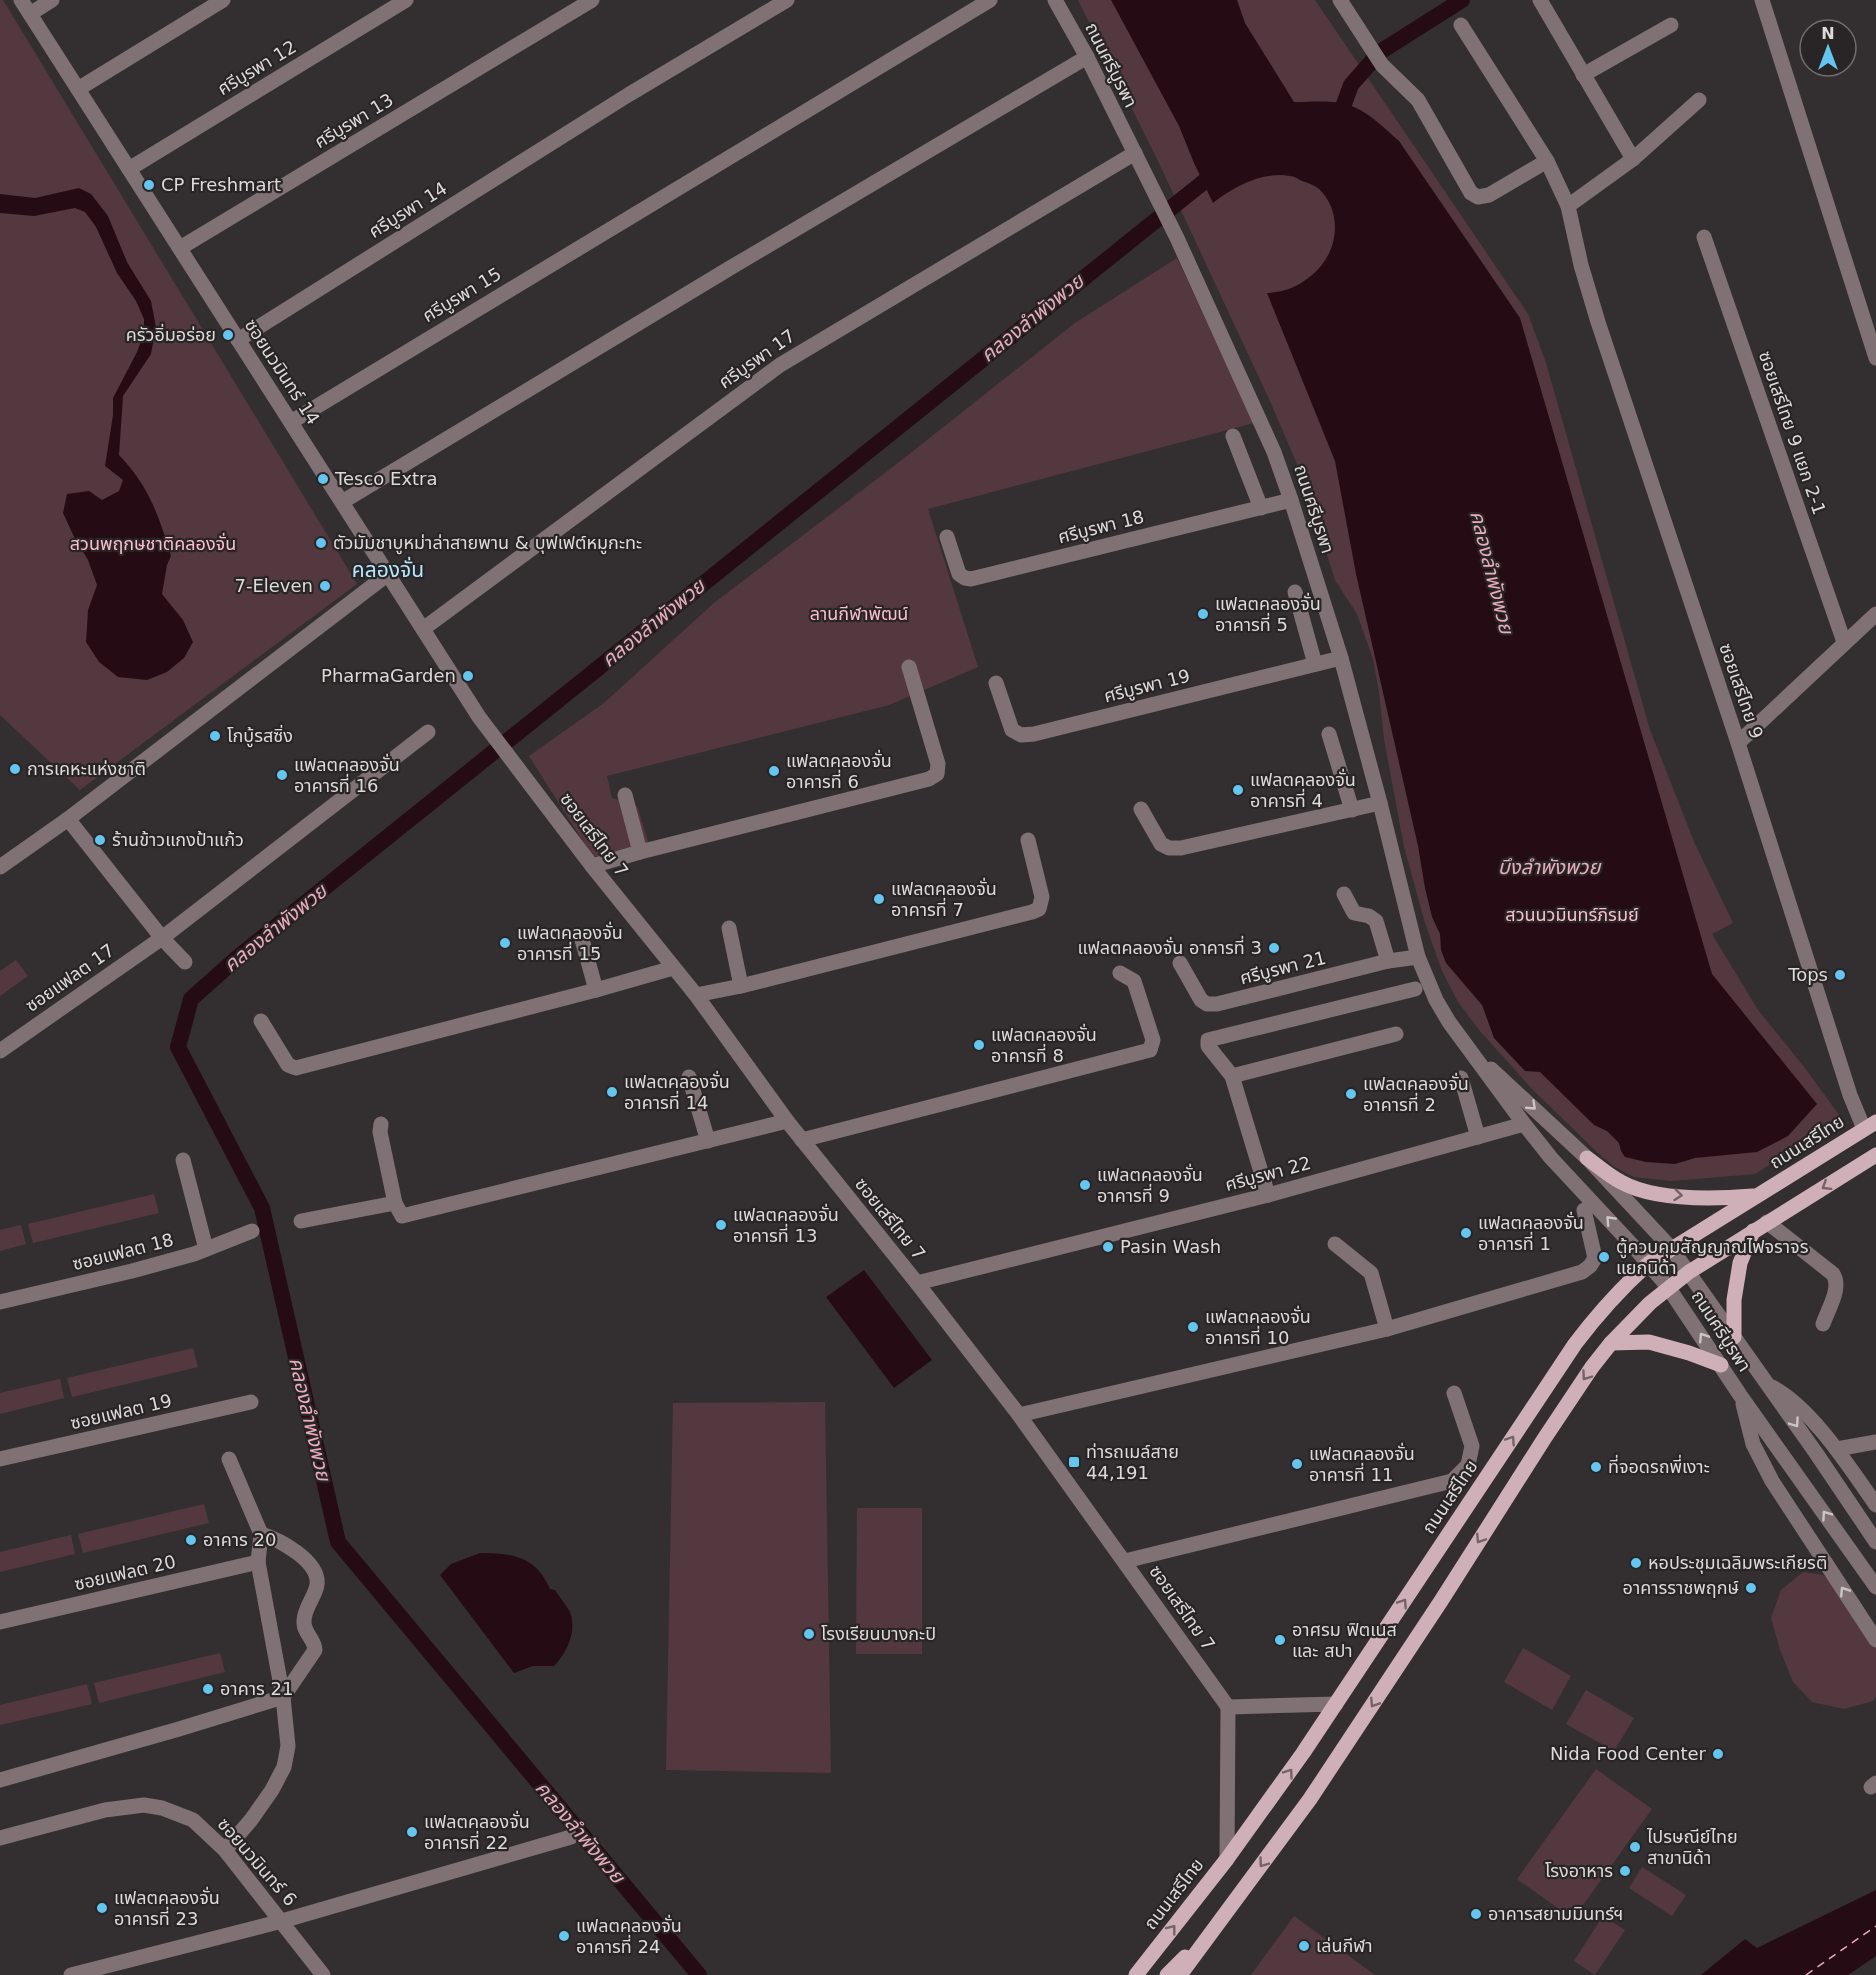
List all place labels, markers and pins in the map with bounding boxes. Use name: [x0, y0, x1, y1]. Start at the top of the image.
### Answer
place label: CP Freshmart: [161, 174, 281, 195]
marker: CP Freshmart: [142, 178, 156, 192]
place label: ครัวอิ่มอร่อย: [126, 323, 216, 345]
marker: ครัวอิ่มอร่อย: [221, 328, 235, 342]
place label: Tesco Extra: [334, 468, 438, 489]
marker: Tesco Extra: [316, 472, 330, 486]
place label: ตัวมัมชาบูหม่าล่าสายพาน & บุฟเฟต์หมูกะทะ: [333, 532, 642, 555]
marker: ตัวมัมชาบูหม่าล่าสายพาน & บุฟเฟต์หมูกะทะ: [314, 536, 328, 550]
place label: 7-Eleven: [234, 575, 313, 596]
marker: 7-Eleven: [318, 579, 332, 593]
place label: แฟลตคลองจั่น อาคารที่ 5: [1215, 592, 1321, 635]
marker: แฟลตคลองจั่น อาคารที่ 5: [1196, 607, 1210, 621]
place label: PharmaGarden: [321, 665, 456, 686]
marker: PharmaGarden: [461, 669, 475, 683]
place label: โกบู้รสซิ่ง: [227, 724, 293, 748]
marker: โกบู้รสซิ่ง: [208, 729, 222, 743]
place label: แฟลตคลองจั่น อาคารที่ 6: [786, 749, 892, 792]
place label: แฟลตคลองจั่น อาคารที่ 16: [294, 753, 400, 796]
place label: การเคหะแห่งชาติ: [27, 758, 146, 779]
marker: การเคหะแห่งชาติ: [8, 762, 22, 776]
marker: แฟลตคลองจั่น อาคารที่ 6: [767, 764, 781, 778]
marker: แฟลตคลองจั่น อาคารที่ 16: [275, 768, 289, 782]
place label: แฟลตคลองจั่น อาคารที่ 4: [1250, 768, 1356, 811]
marker: แฟลตคลองจั่น อาคารที่ 4: [1231, 783, 1245, 797]
place label: ร้านข้าวแกงป้าแก้ว: [112, 829, 244, 850]
marker: ร้านข้าวแกงป้าแก้ว: [93, 833, 107, 847]
place label: แฟลตคลองจั่น อาคารที่ 7: [891, 877, 997, 920]
marker: แฟลตคลองจั่น อาคารที่ 7: [872, 892, 886, 906]
place label: แฟลตคลองจั่น อาคารที่ 15: [517, 921, 623, 964]
place label: แฟลตคลองจั่น อาคารที่ 3: [1078, 935, 1262, 958]
marker: แฟลตคลองจั่น อาคารที่ 15: [498, 936, 512, 950]
marker: แฟลตคลองจั่น อาคารที่ 3: [1267, 941, 1281, 955]
place label: Tops: [1787, 964, 1828, 985]
marker: Tops: [1833, 968, 1847, 982]
place label: แฟลตคลองจั่น อาคารที่ 8: [991, 1023, 1097, 1066]
marker: แฟลตคลองจั่น อาคารที่ 8: [972, 1038, 986, 1052]
place label: แฟลตคลองจั่น อาคารที่ 14: [624, 1070, 730, 1113]
place label: แฟลตคลองจั่น อาคารที่ 2: [1363, 1072, 1469, 1115]
marker: แฟลตคลองจั่น อาคารที่ 14: [605, 1085, 619, 1099]
marker: แฟลตคลองจั่น อาคารที่ 2: [1344, 1087, 1358, 1101]
place label: แฟลตคลองจั่น อาคารที่ 9: [1097, 1163, 1203, 1206]
marker: แฟลตคลองจั่น อาคารที่ 9: [1078, 1178, 1092, 1192]
place label: แฟลตคลองจั่น อาคารที่ 13: [733, 1203, 839, 1246]
place label: แฟลตคลองจั่น อาคารที่ 1: [1478, 1211, 1584, 1254]
marker: แฟลตคลองจั่น อาคารที่ 13: [714, 1218, 728, 1232]
marker: แฟลตคลองจั่น อาคารที่ 1: [1459, 1226, 1473, 1240]
place label: Pasin Wash: [1120, 1236, 1221, 1257]
place label: ตู้ควบคุมสัญญาณไฟจราจร แยกนิด้า: [1616, 1236, 1809, 1278]
marker: Pasin Wash: [1101, 1240, 1115, 1254]
marker: ตู้ควบคุมสัญญาณไฟจราจร แยกนิด้า: [1597, 1250, 1611, 1264]
place label: แฟลตคลองจั่น อาคารที่ 10: [1205, 1305, 1311, 1348]
marker: แฟลตคลองจั่น อาคารที่ 10: [1186, 1320, 1200, 1334]
place label: ท่ารถเมล์สาย 44,191: [1086, 1441, 1179, 1483]
place label: แฟลตคลองจั่น อาคารที่ 11: [1309, 1442, 1415, 1485]
place label: ที่จอดรถพี่เงาะ: [1608, 1454, 1710, 1477]
marker: ท่ารถเมล์สาย 44,191: [1067, 1455, 1081, 1469]
marker: แฟลตคลองจั่น อาคารที่ 11: [1290, 1457, 1304, 1471]
marker: ที่จอดรถพี่เงาะ: [1589, 1460, 1603, 1474]
place label: อาคาร 20: [203, 1529, 276, 1550]
marker: อาคาร 20: [184, 1533, 198, 1547]
place label: หอประชุมเฉลิมพระเกียรติ: [1648, 1552, 1827, 1574]
marker: หอประชุมเฉลิมพระเกียรติ: [1629, 1556, 1643, 1570]
place label: อาคารราชพฤกษ์: [1623, 1577, 1739, 1598]
marker: อาคารราชพฤกษ์: [1744, 1581, 1758, 1595]
place label: อาศรม ฟิตเนส และ สปา: [1292, 1619, 1397, 1661]
place label: โรงเรียนบางกะปิ: [821, 1623, 936, 1644]
marker: โรงเรียนบางกะปิ: [802, 1627, 816, 1641]
marker: อาศรม ฟิตเนส และ สปา: [1273, 1633, 1287, 1647]
place label: อาคาร 21: [220, 1678, 293, 1699]
marker: อาคาร 21: [201, 1682, 215, 1696]
place label: Nida Food Center: [1550, 1743, 1707, 1764]
marker: Nida Food Center: [1711, 1747, 1725, 1761]
place label: แฟลตคลองจั่น อาคารที่ 22: [424, 1810, 530, 1853]
marker: แฟลตคลองจั่น อาคารที่ 22: [405, 1825, 419, 1839]
place label: ไปรษณีย์ไทย สาขานิด้า: [1646, 1826, 1738, 1868]
marker: ไปรษณีย์ไทย สาขานิด้า: [1628, 1840, 1642, 1854]
place label: โรงอาหาร: [1545, 1860, 1613, 1881]
marker: โรงอาหาร: [1618, 1864, 1632, 1878]
place label: แฟลตคลองจั่น อาคารที่ 23: [114, 1886, 220, 1929]
marker: แฟลตคลองจั่น อาคารที่ 23: [95, 1901, 109, 1915]
place label: อาคารสยามมินทร์ฯ: [1488, 1903, 1623, 1924]
marker: อาคารสยามมินทร์ฯ: [1469, 1907, 1483, 1921]
place label: แฟลตคลองจั่น อาคารที่ 24: [576, 1914, 682, 1957]
marker: แฟลตคลองจั่น อาคารที่ 24: [557, 1929, 571, 1943]
place label: เล่นกีฬา: [1316, 1935, 1373, 1956]
marker: เล่นกีฬา: [1297, 1939, 1311, 1953]

